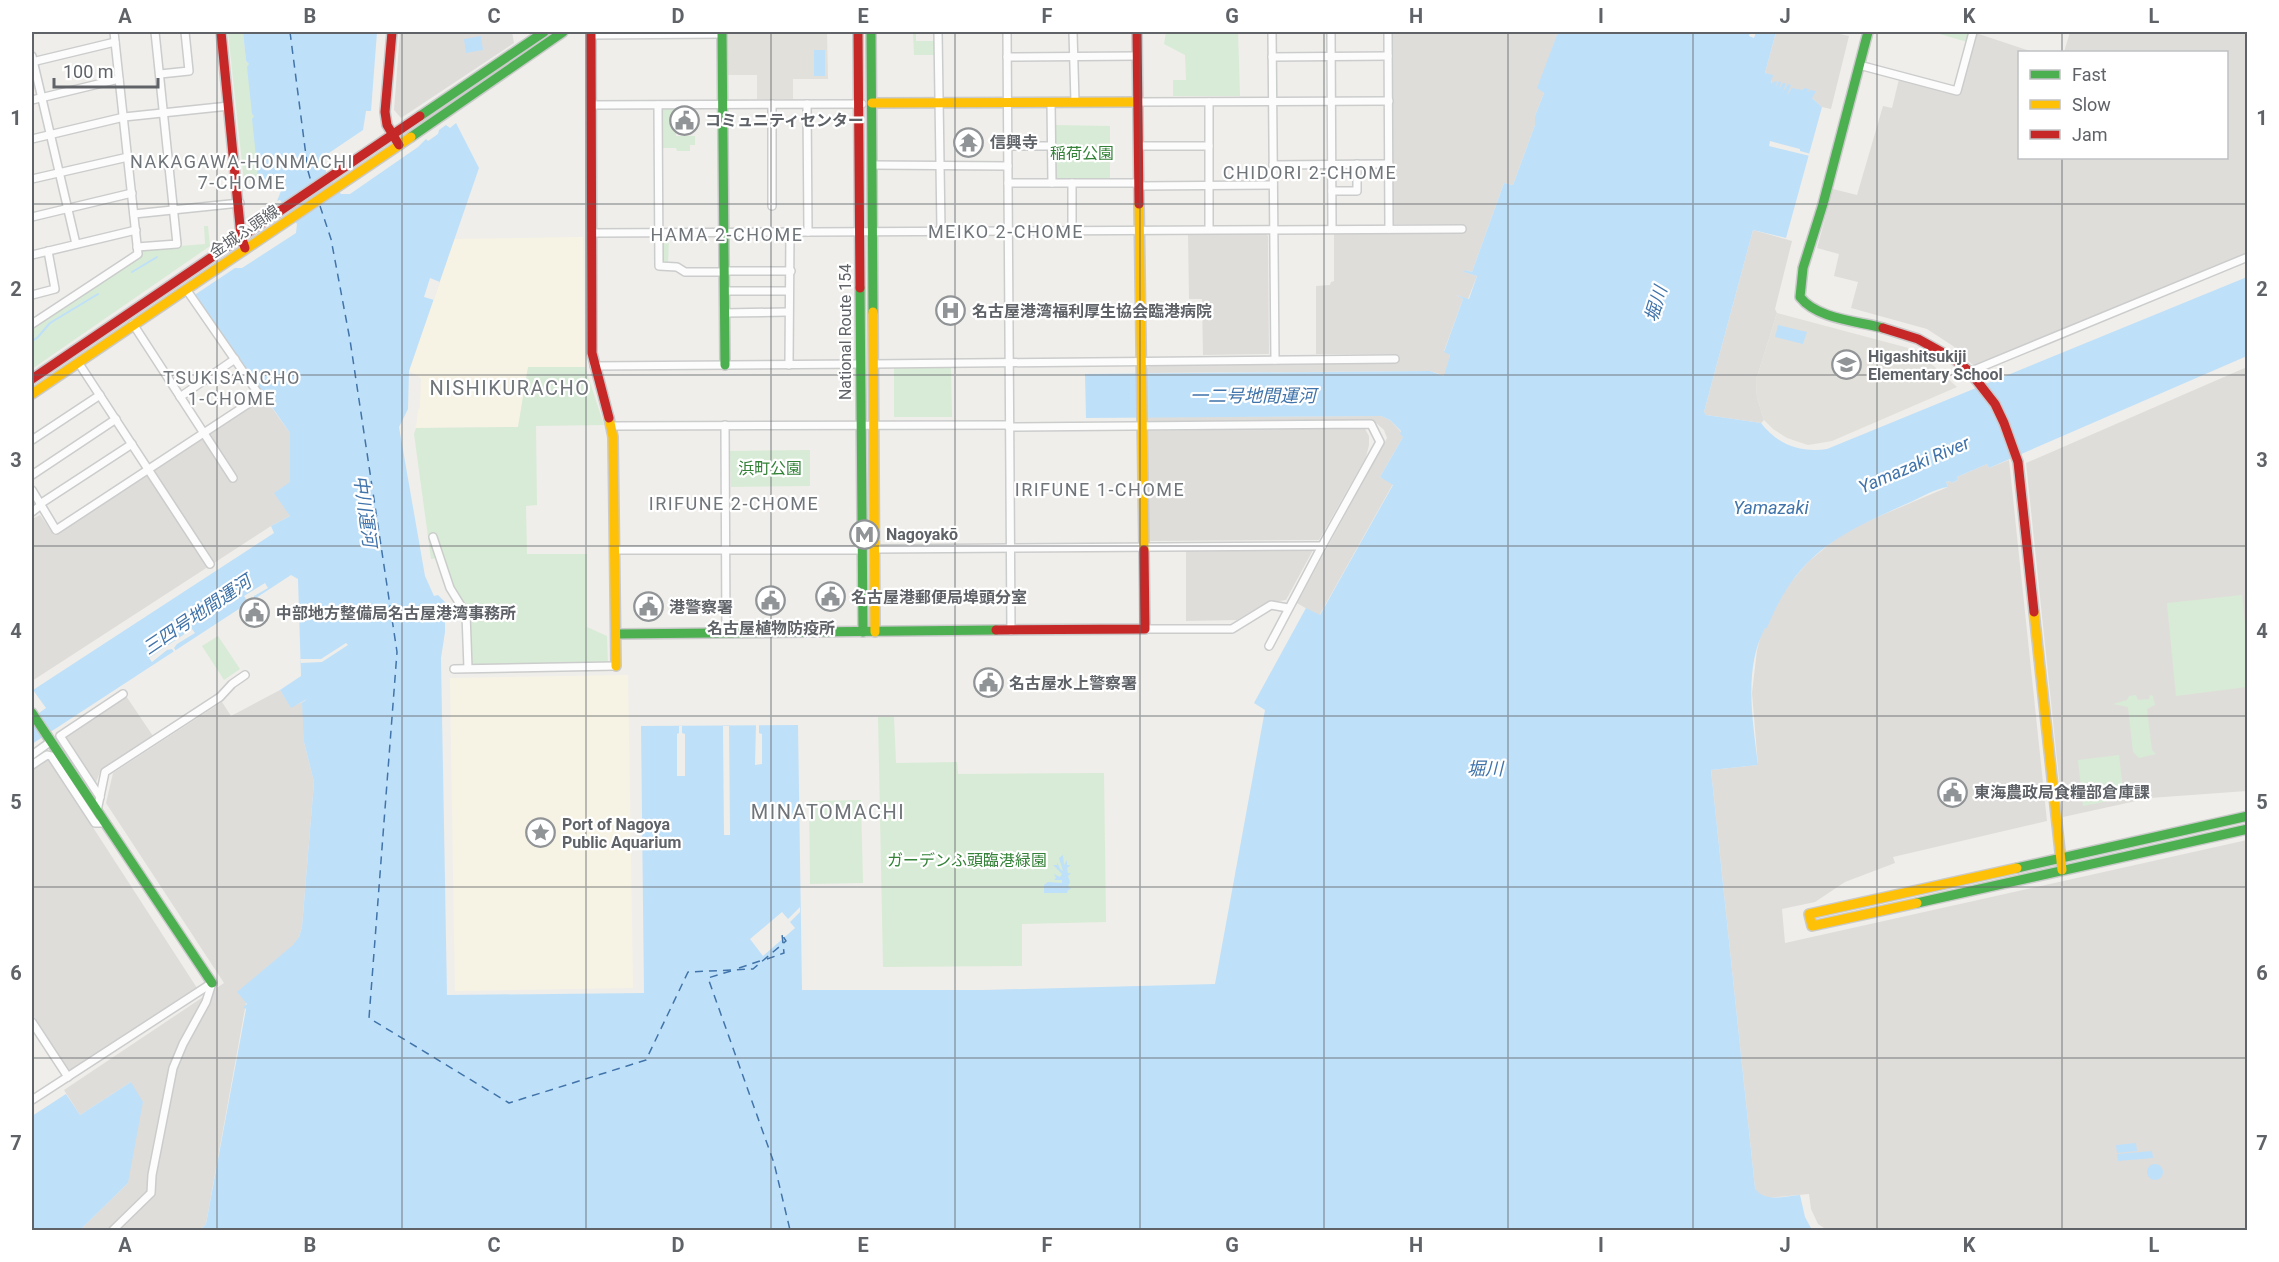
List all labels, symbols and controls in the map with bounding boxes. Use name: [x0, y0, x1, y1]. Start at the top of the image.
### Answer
text: A: [118, 4, 132, 28]
text: B: [304, 4, 316, 28]
text: C: [487, 4, 501, 28]
text: D: [672, 4, 685, 28]
text: E: [857, 4, 869, 28]
text: F: [1042, 4, 1053, 28]
text: G: [1225, 4, 1239, 28]
text: H: [1409, 4, 1423, 28]
text: I: [1598, 4, 1604, 28]
text: J: [1779, 4, 1791, 28]
text: K: [1963, 4, 1976, 28]
text: L: [2149, 4, 2160, 28]
scale bar: [54, 51, 158, 89]
legend: [2018, 51, 2228, 159]
text: 100 m: [63, 61, 114, 82]
text: Fast: [2072, 64, 2107, 85]
text: Slow: [2072, 94, 2111, 115]
public building icon: コミュニティセンター: [668, 104, 700, 136]
text: 1: [10, 106, 22, 130]
text: 1: [2256, 106, 2268, 130]
place label: コミュニティセンター: [705, 111, 864, 130]
text: Jam: [2072, 124, 2108, 145]
temple icon: 信興寺: [953, 126, 985, 158]
place label: 信興寺: [989, 133, 1038, 152]
park label: 稲荷公園: [1050, 144, 1114, 163]
district label: NAKAGAWA-HONMACHI 7-CHOME: [130, 151, 354, 193]
district label: CHIDORI 2-CHOME: [1223, 162, 1397, 183]
street label: 金城ふ頭線: [206, 201, 283, 262]
district label: MEIKO 2-CHOME: [928, 221, 1084, 242]
district label: HAMA 2-CHOME: [651, 224, 803, 245]
street label: National Route 154: [836, 264, 855, 400]
text: 2: [10, 277, 22, 301]
text: 2: [2256, 277, 2268, 301]
water label: 堀川: [1640, 282, 1671, 324]
hospital icon: 名古屋港湾福利厚生協会臨港病院: [935, 295, 967, 327]
place label: 名古屋港湾福利厚生協会臨港病院: [972, 302, 1212, 321]
place label: Higashitsukiji Elementary School: [1868, 347, 2003, 384]
school or university icon: Higashitsukiji Elementary School: [1831, 349, 1863, 381]
district label: TSUKISANCHO 1-CHOME: [163, 367, 301, 409]
district label: NISHIKURACHO: [429, 376, 591, 400]
water label: 一二号地間運河: [1190, 385, 1319, 406]
water label: Yamazaki River: [1855, 431, 1973, 497]
text: 3: [10, 448, 22, 472]
text: 3: [2256, 448, 2268, 472]
park label: 浜町公園: [738, 459, 802, 478]
water label: 中川運河: [350, 474, 381, 551]
district label: IRIFUNE 1-CHOME: [1015, 479, 1185, 500]
district label: IRIFUNE 2-CHOME: [649, 493, 819, 514]
water label: Yamazaki: [1733, 497, 1809, 518]
metro station icon: Nagoyakō: [849, 518, 881, 550]
place label: Nagoyakō: [886, 525, 958, 544]
water label: 三四号地間運河: [139, 569, 257, 659]
public building icon: 名古屋港郵便局埠頭分室: [814, 581, 846, 613]
public building icon: 名古屋植物防疫所: [755, 584, 787, 616]
place label: 名古屋港郵便局埠頭分室: [851, 588, 1027, 607]
public building icon: 港警察署: [632, 591, 664, 623]
public building icon: 中部地方整備局名古屋港湾事務所: [239, 597, 271, 629]
place label: 港警察署: [669, 598, 733, 617]
place label: 中部地方整備局名古屋港湾事務所: [276, 604, 516, 623]
text: 4: [10, 619, 22, 643]
place label: 名古屋植物防疫所: [707, 619, 835, 638]
text: 4: [2256, 619, 2268, 643]
public building icon: 名古屋水上警察署: [972, 667, 1004, 699]
place label: 名古屋水上警察署: [1009, 674, 1137, 693]
water label: 堀川: [1467, 758, 1505, 779]
public building icon: 東海農政局食糧部倉庫課: [1937, 776, 1969, 808]
place label: 東海農政局食糧部倉庫課: [1974, 783, 2150, 802]
text: 5: [10, 790, 22, 814]
text: 5: [2256, 790, 2268, 814]
district label: MINATOMACHI: [751, 800, 905, 824]
place label: Port of Nagoya Public Aquarium: [562, 815, 681, 852]
place icon: Port of Nagoya Public Aquarium: [525, 817, 557, 849]
park label: ガーデンふ頭臨港緑園: [887, 851, 1047, 870]
text: 6: [10, 961, 22, 985]
text: 6: [2256, 961, 2268, 985]
text: 7: [10, 1131, 22, 1155]
text: 7: [2256, 1131, 2268, 1155]
text: A: [118, 1233, 132, 1257]
text: B: [304, 1233, 316, 1257]
text: C: [487, 1233, 501, 1257]
text: D: [672, 1233, 685, 1257]
text: E: [857, 1233, 869, 1257]
text: F: [1042, 1233, 1053, 1257]
text: G: [1225, 1233, 1239, 1257]
text: H: [1409, 1233, 1423, 1257]
text: I: [1598, 1233, 1604, 1257]
text: J: [1779, 1233, 1791, 1257]
text: K: [1963, 1233, 1976, 1257]
text: L: [2149, 1233, 2160, 1257]

